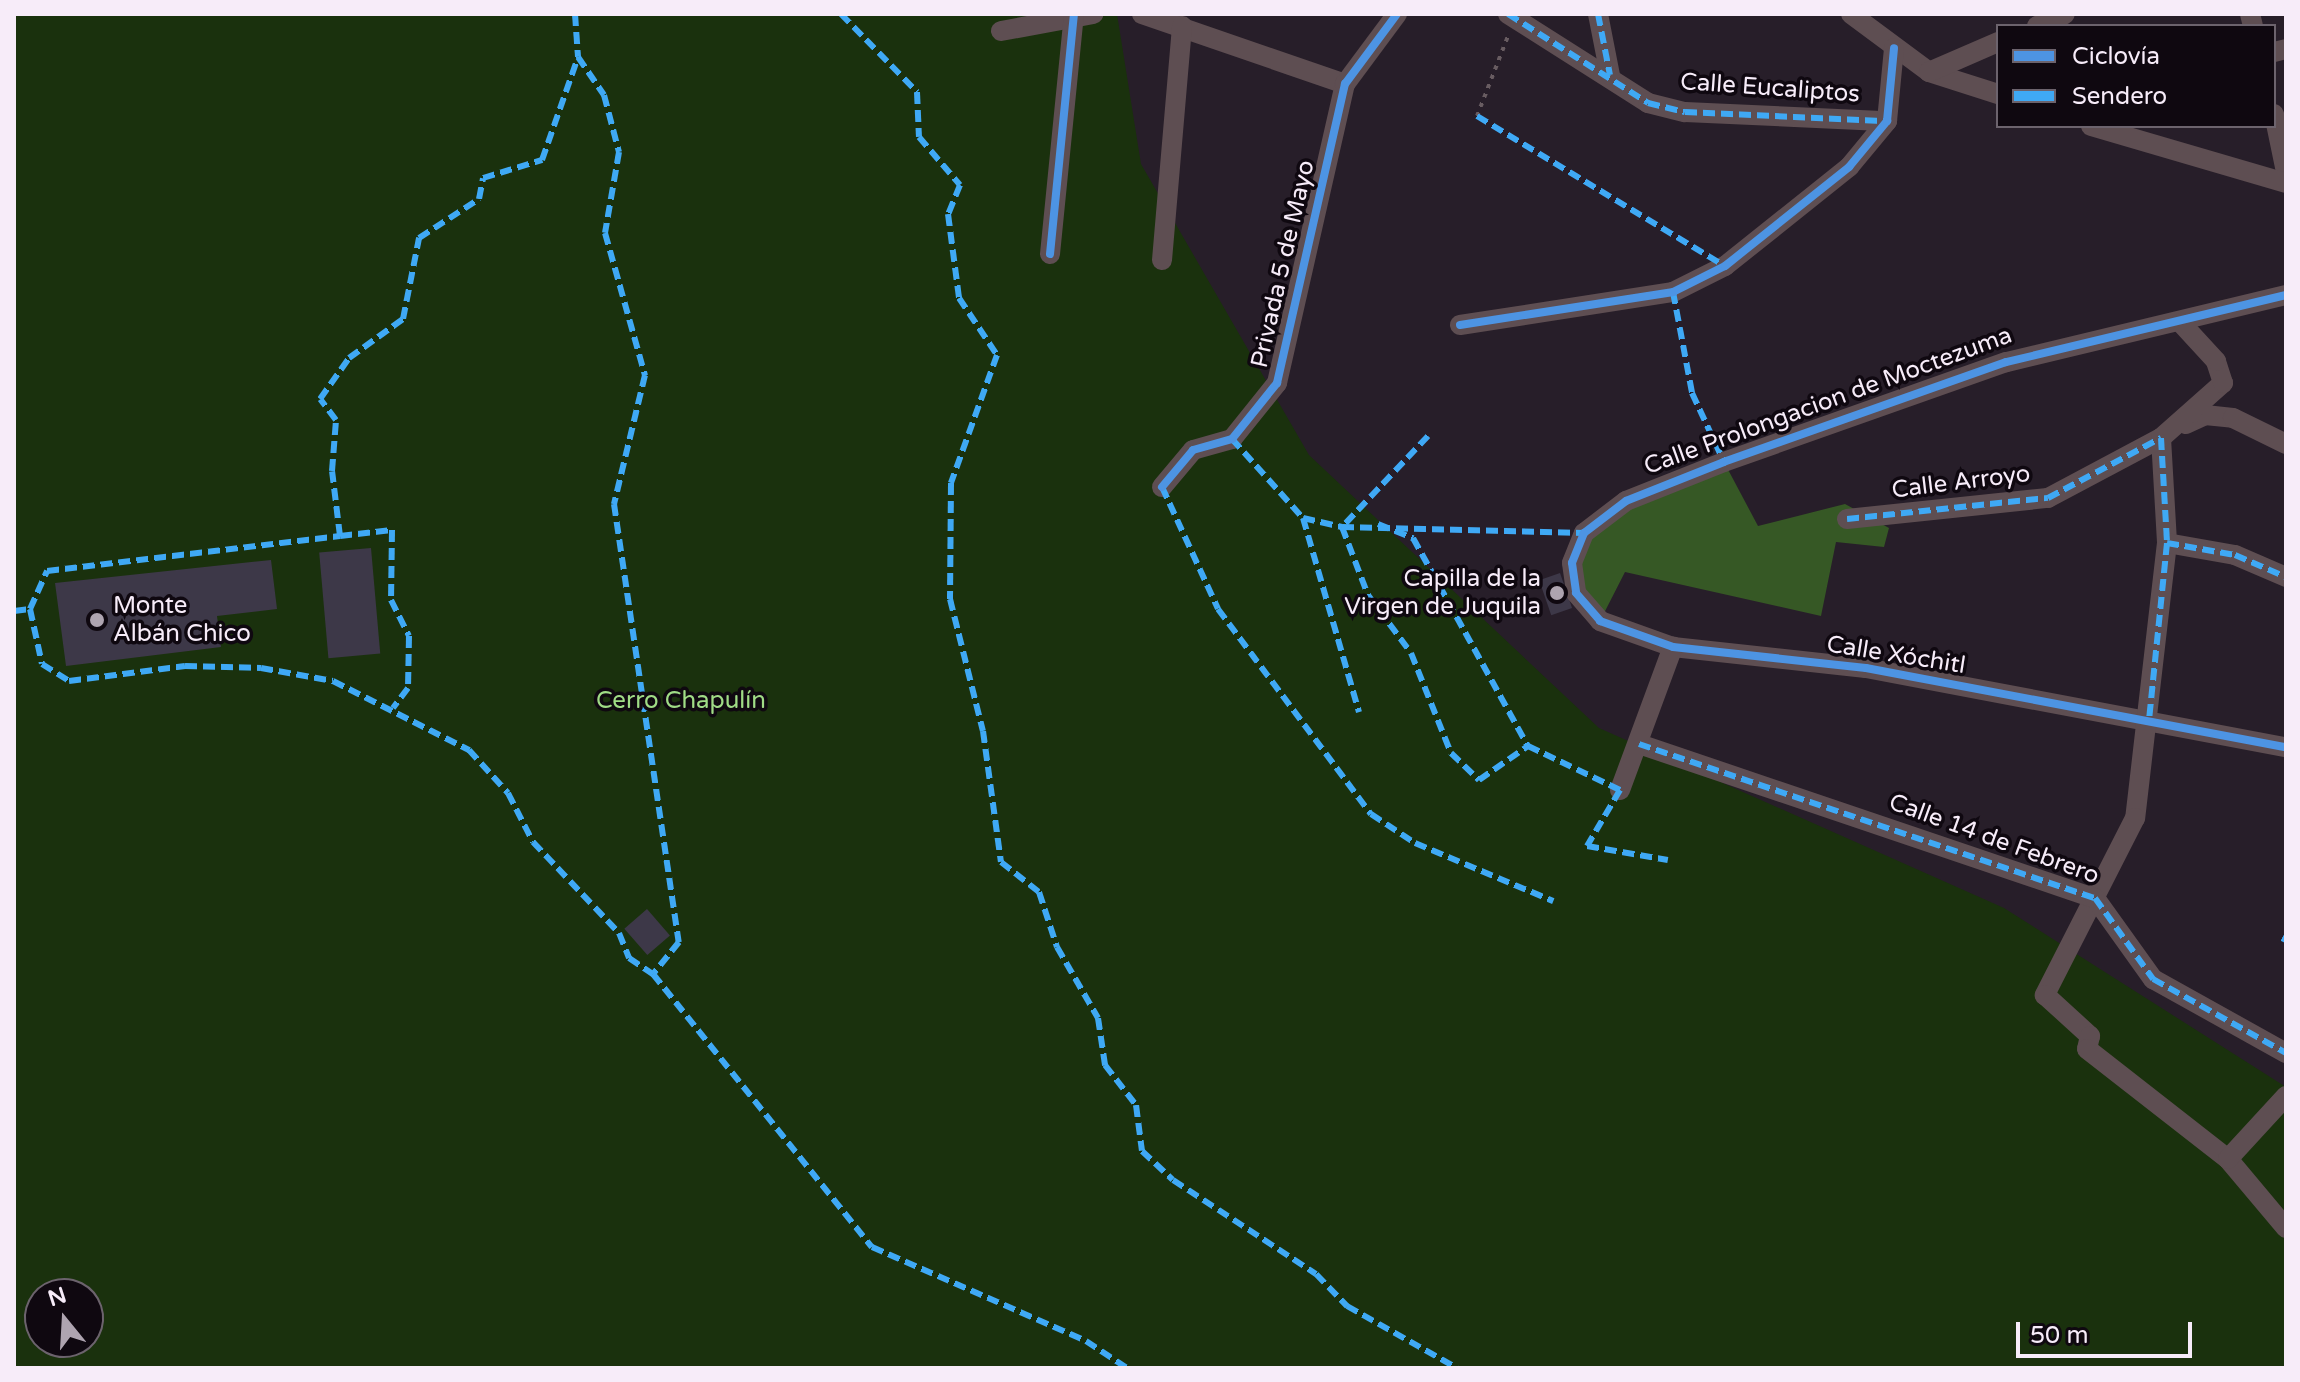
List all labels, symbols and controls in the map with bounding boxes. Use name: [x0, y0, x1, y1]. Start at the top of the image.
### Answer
legend: [1996, 24, 2276, 128]
text: Ciclovía: [2072, 42, 2160, 71]
street label: Calle Eucaliptos: [1679, 67, 1861, 109]
text: Sendero: [2072, 82, 2167, 111]
street label: Privada 5 de Mayo: [1245, 157, 1321, 371]
street label: Calle Prolongacion de Moctezuma: [1640, 321, 2016, 481]
street label: Calle Arroyo: [1890, 459, 2032, 505]
place label: Capilla de la Virgen de Juquila: [1344, 565, 1541, 621]
marker: Capilla de la Virgen de Juquila: [1548, 584, 1566, 602]
place label: Monte Albán Chico: [113, 592, 251, 648]
marker: Monte Albán Chico: [88, 611, 106, 629]
street label: Calle Xóchitl: [1825, 630, 1967, 680]
park label: Cerro Chapulín: [596, 687, 766, 715]
street label: Calle 14 de Febrero: [1885, 788, 2103, 890]
north arrow: [24, 1278, 104, 1358]
text: N: [45, 1282, 70, 1312]
scale bar: [2020, 1306, 2196, 1356]
text: 50 m: [2030, 1321, 2088, 1350]

